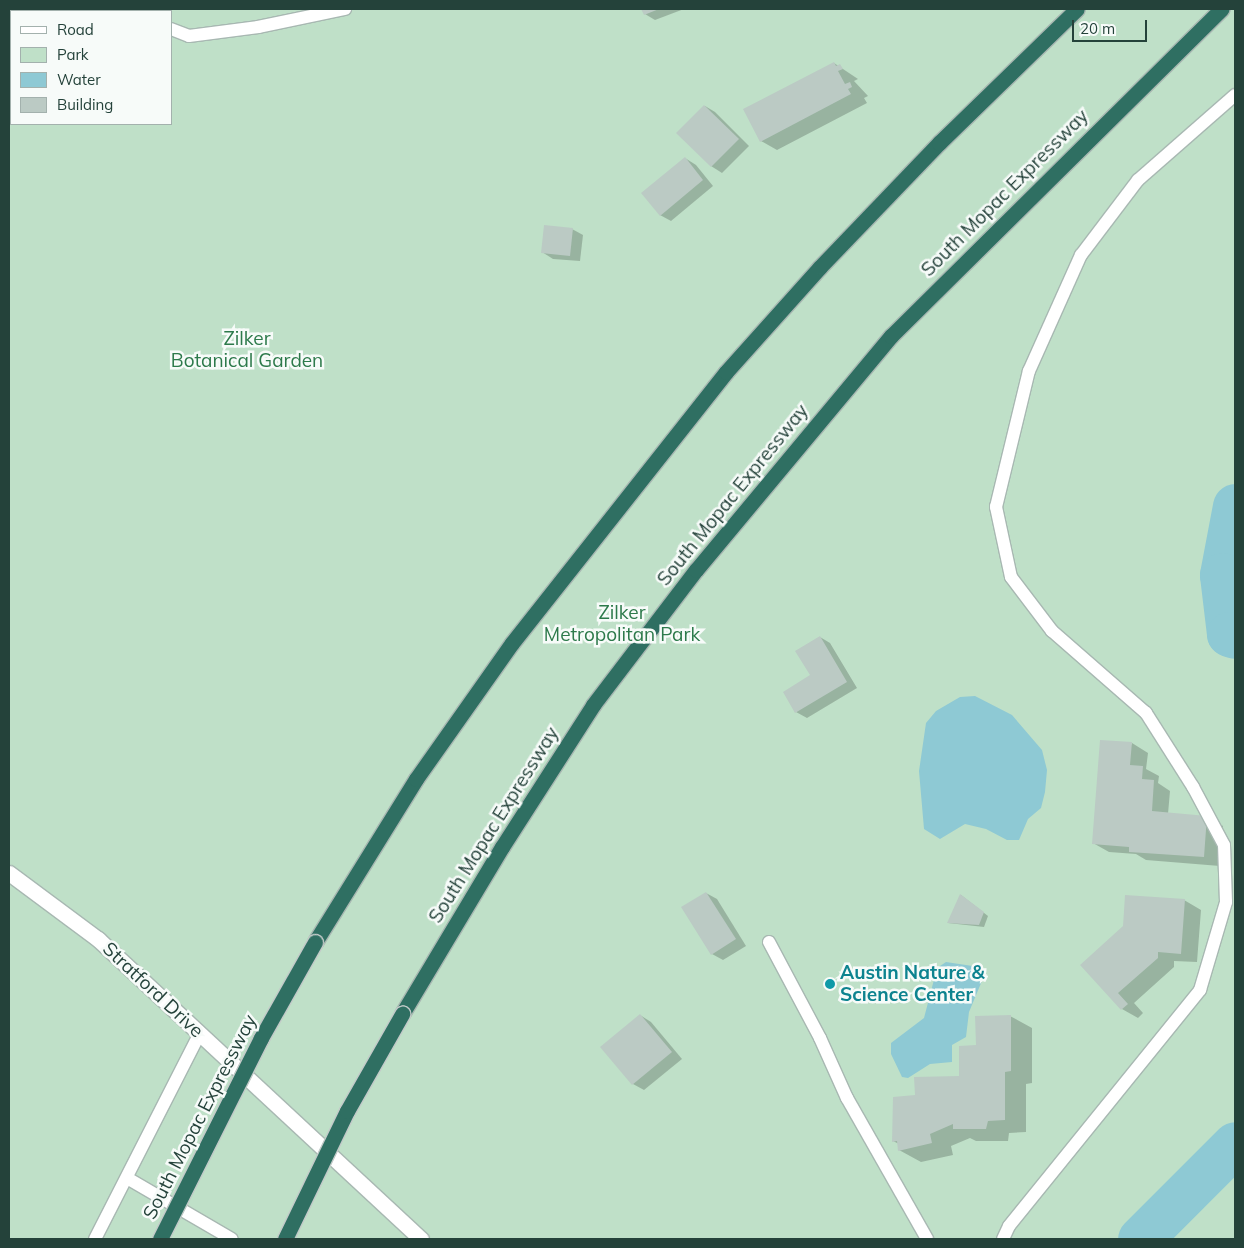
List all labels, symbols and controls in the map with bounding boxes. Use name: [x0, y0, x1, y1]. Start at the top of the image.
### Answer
legend: [10, 10, 172, 125]
scale bar: [1074, 10, 1149, 42]
text: 20 m: [1080, 19, 1115, 38]
text: Road: [57, 20, 94, 39]
text: Park: [57, 45, 89, 64]
text: Water: [57, 70, 101, 89]
text: Building: [57, 95, 113, 114]
street label: South Mopac Expressway: [917, 105, 1093, 281]
park label: Zilker Botanical Garden: [171, 328, 323, 372]
street label: South Mopac Expressway: [653, 400, 813, 590]
park label: Zilker Metropolitan Park: [544, 602, 700, 646]
street label: South Mopac Expressway: [424, 723, 564, 927]
street label: Stratford Drive: [98, 938, 208, 1042]
place label: Austin Nature & Science Center: [840, 962, 984, 1006]
marker: Austin Nature & Science Center: [824, 978, 836, 990]
street label: South Mopac Expressway: [138, 1011, 262, 1223]

